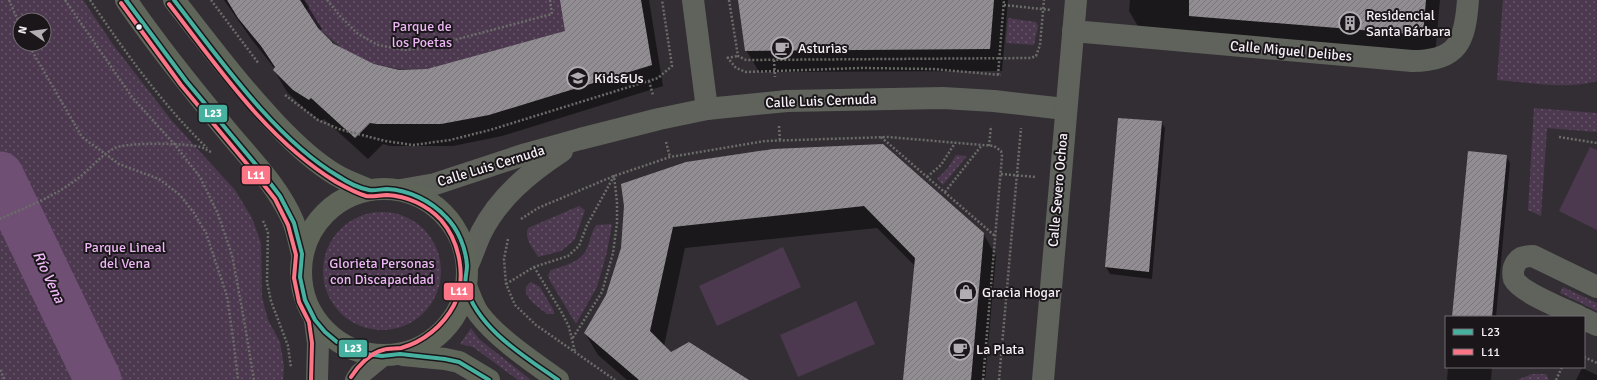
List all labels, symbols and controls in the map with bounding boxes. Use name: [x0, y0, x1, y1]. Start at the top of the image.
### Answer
place label: Residencial Santa Bárbara: [1366, 7, 1451, 40]
building icon: Residencial Santa Bárbara: [1337, 10, 1363, 36]
north arrow: [12, 12, 52, 52]
park label: Parque de los Poetas: [392, 18, 452, 51]
unlabelled marker: [134, 22, 144, 32]
text: N: [16, 25, 30, 35]
cafe icon: Asturias: [769, 35, 795, 61]
street label: Calle Miguel Delibes: [1229, 37, 1353, 65]
place label: Asturias: [798, 40, 848, 57]
school or university icon: Kids&Us: [565, 65, 591, 91]
place label: Kids&Us: [594, 70, 644, 87]
street label: Calle Luis Cernuda: [765, 91, 877, 111]
line badge: L23: [198, 104, 228, 123]
text: L23: [204, 107, 222, 120]
street label: Calle Severo Ochoa: [1045, 132, 1071, 248]
street label: Calle Luis Cernuda: [435, 142, 547, 190]
line badge: L11: [241, 165, 271, 185]
text: L11: [247, 169, 265, 182]
park label: Parque Lineal del Vena: [84, 239, 166, 272]
water label: Río Vena: [29, 248, 69, 306]
park label: Glorieta Personas con Discapacidad: [329, 255, 435, 288]
shop icon: Gracia Hogar: [953, 279, 979, 305]
line badge: L11: [443, 282, 474, 301]
place label: Gracia Hogar: [982, 284, 1061, 301]
text: L11: [450, 285, 468, 298]
legend: [1445, 316, 1585, 368]
text: L23: [1481, 325, 1500, 340]
cafe icon: La Plata: [947, 336, 973, 362]
line badge: L23: [338, 339, 368, 358]
place label: La Plata: [976, 341, 1024, 358]
text: L23: [344, 342, 362, 355]
text: L11: [1481, 345, 1500, 360]

